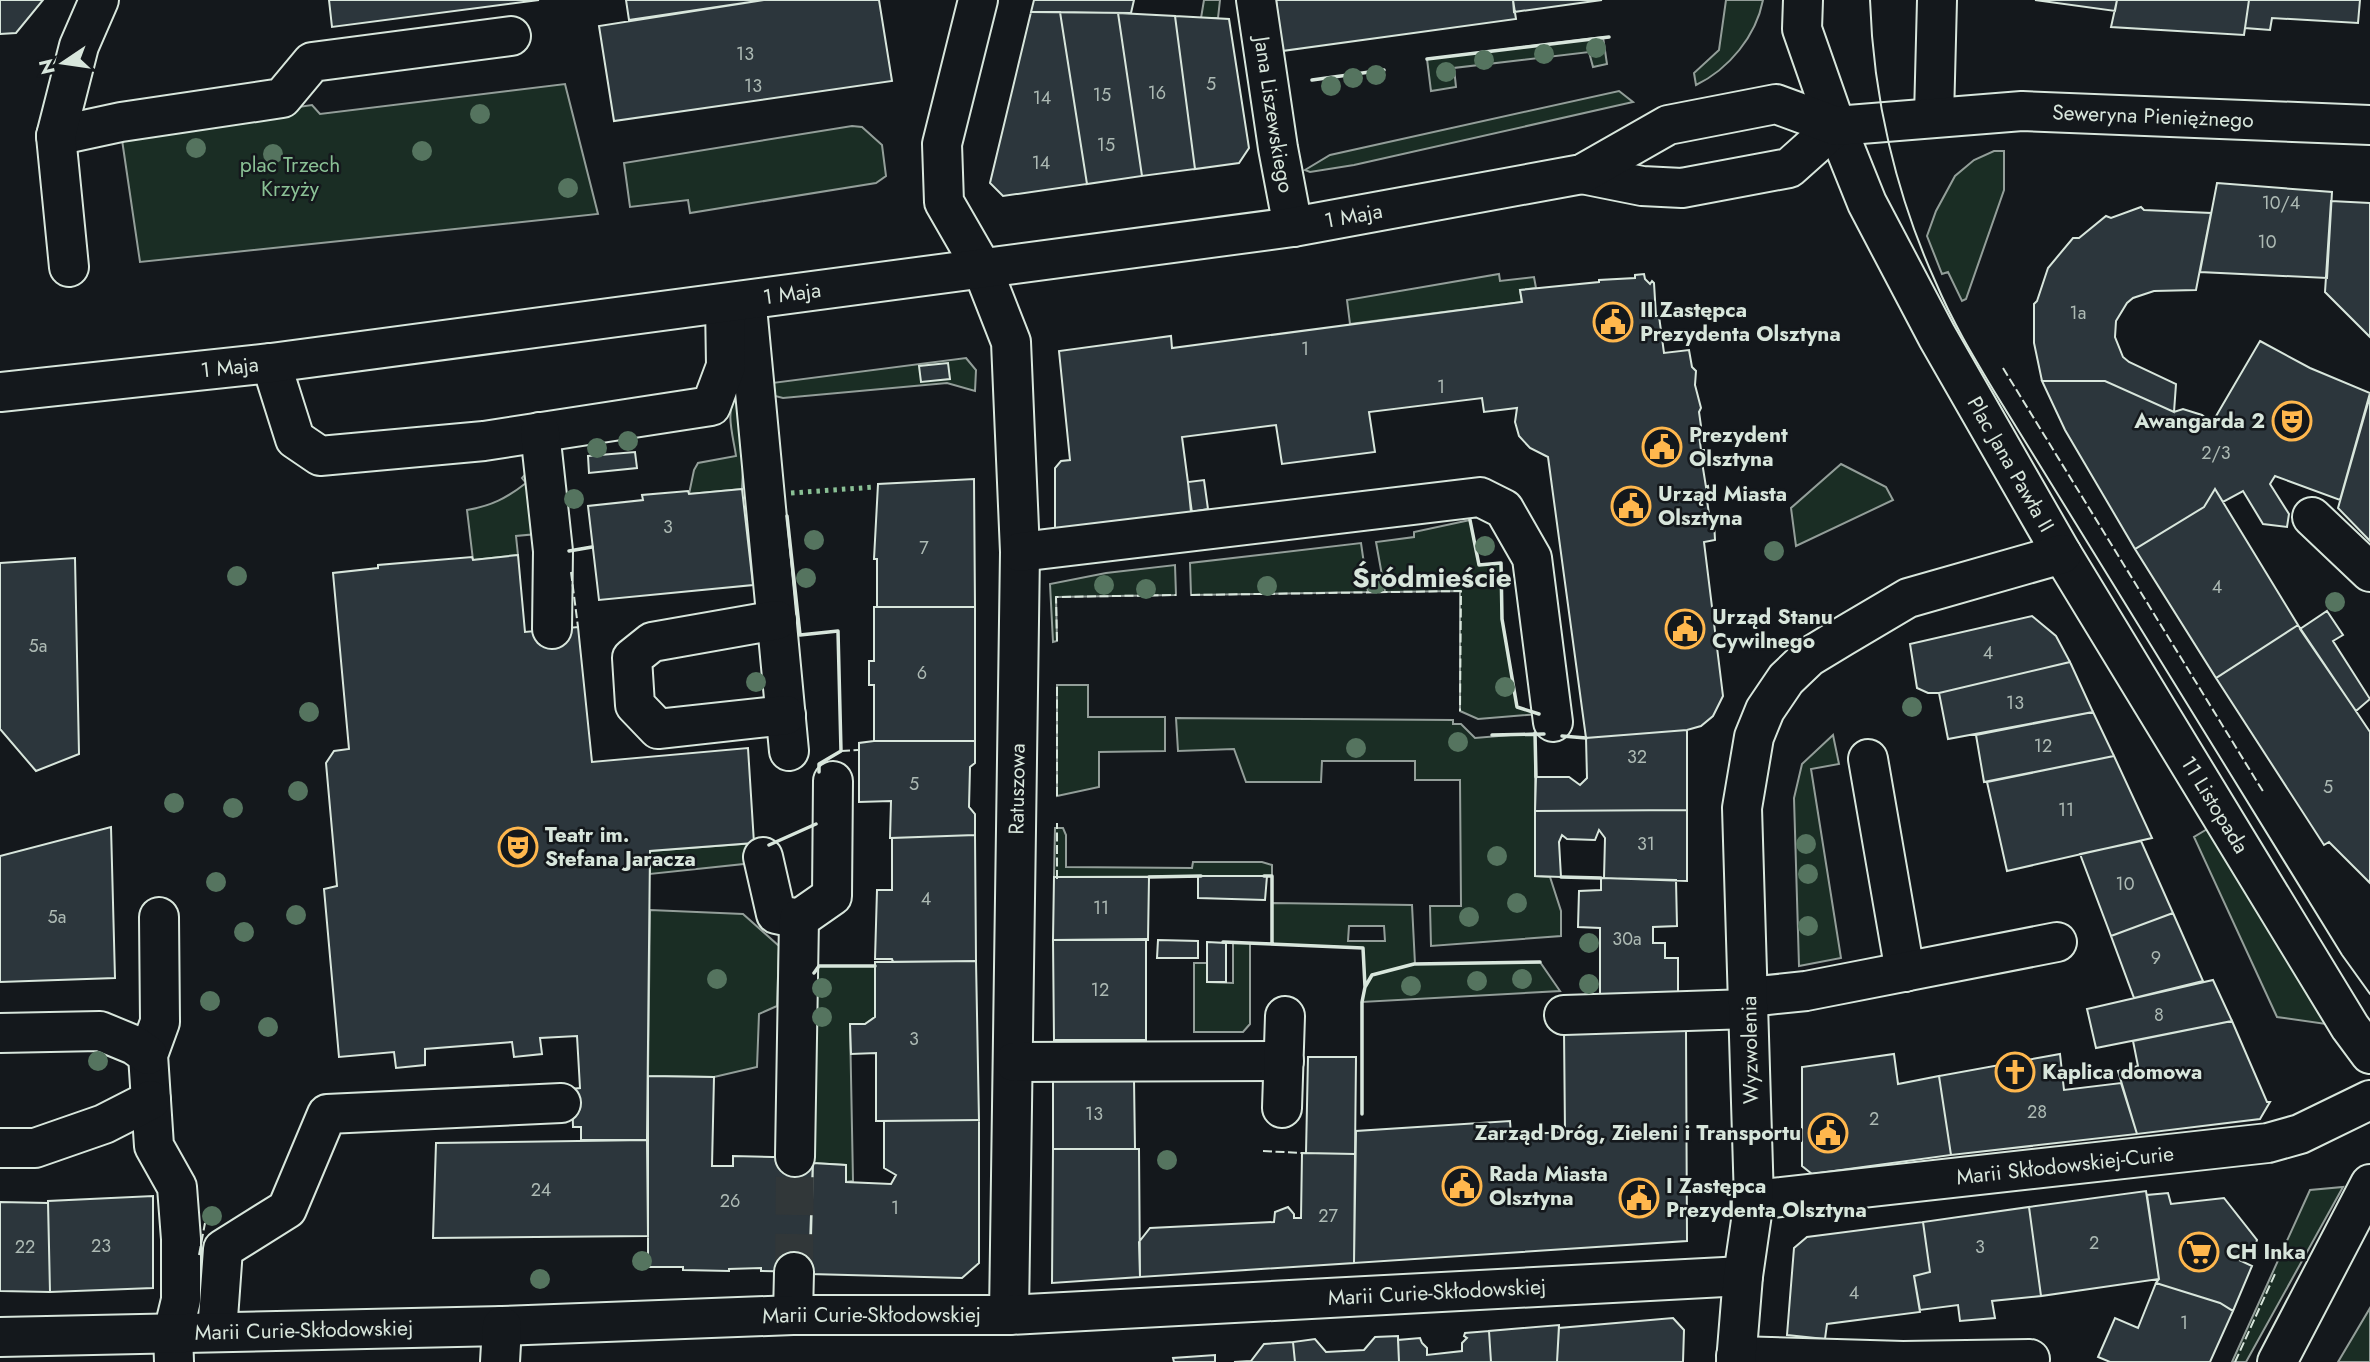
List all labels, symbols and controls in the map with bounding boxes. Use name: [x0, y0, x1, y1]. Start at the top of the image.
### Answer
north arrow: [28, 28, 98, 98]
street label: Jana Liszewskiego: [1246, 32, 1301, 195]
house number: 13: [736, 41, 754, 67]
text: N: [32, 56, 62, 77]
house number: 5: [1206, 71, 1216, 97]
house number: 13: [744, 73, 762, 99]
house number: 16: [1148, 80, 1166, 106]
house number: 15: [1093, 82, 1111, 108]
house number: 14: [1033, 85, 1051, 111]
street label: Seweryna Pieniężnego: [2052, 97, 2254, 135]
house number: 15: [1097, 132, 1115, 158]
park label: plac Trzech Krzyży: [240, 150, 340, 204]
house number: 14: [1032, 150, 1050, 176]
house number: 10/4: [2262, 190, 2300, 216]
street label: 1 Maja: [1322, 196, 1385, 236]
house number: 10: [2258, 229, 2277, 255]
street label: 1 Maja: [761, 275, 823, 312]
place label: II Zastępca Prezydenta Olsztyna: [1640, 295, 1841, 349]
house number: 1a: [2070, 300, 2086, 326]
public building icon: II Zastępca Prezydenta Olsztyna: [1592, 301, 1634, 343]
house number: 1: [1301, 336, 1309, 362]
street label: 1 Maja: [199, 349, 260, 385]
house number: 1: [1437, 374, 1445, 400]
street label: Plac Jana Pawła II: [1960, 391, 2061, 538]
theatre icon: Awangarda 2: [2271, 400, 2313, 442]
place label: Awangarda 2: [2133, 406, 2265, 436]
place label: Prezydent Olsztyna: [1689, 420, 1788, 474]
public building icon: Prezydent Olsztyna: [1641, 426, 1683, 468]
house number: 2/3: [2201, 440, 2231, 466]
place label: Urząd Miasta Olsztyna: [1658, 479, 1787, 533]
public building icon: Urząd Miasta Olsztyna: [1610, 485, 1652, 527]
house number: 3: [663, 514, 673, 540]
house number: 7: [919, 535, 929, 561]
district label: Śródmieście: [1352, 557, 1512, 598]
house number: 4: [2212, 574, 2222, 600]
place label: Urząd Stanu Cywilnego: [1712, 602, 1833, 656]
public building icon: Urząd Stanu Cywilnego: [1664, 608, 1706, 650]
house number: 5a: [29, 633, 47, 659]
house number: 4: [1983, 640, 1993, 666]
house number: 6: [917, 660, 927, 686]
house number: 13: [2006, 690, 2024, 716]
house number: 12: [2034, 733, 2052, 759]
street label: Ratuszowa: [1001, 743, 1033, 835]
house number: 32: [1627, 744, 1647, 770]
street label: 11 Listopada: [2173, 750, 2256, 859]
house number: 5: [909, 771, 919, 797]
house number: 5: [2323, 774, 2333, 800]
house number: 11: [2058, 797, 2074, 823]
place label: Teatr im. Stefana Jaracza: [545, 820, 696, 874]
theatre icon: Teatr im. Stefana Jaracza: [497, 826, 539, 868]
house number: 31: [1637, 831, 1655, 857]
house number: 10: [2116, 871, 2135, 897]
house number: 4: [921, 886, 931, 912]
house number: 11: [1093, 895, 1109, 921]
house number: 5a: [48, 904, 66, 930]
house number: 30a: [1612, 926, 1642, 952]
house number: 9: [2151, 945, 2161, 971]
house number: 12: [1091, 977, 1109, 1003]
street label: Wyzwolenia: [1734, 996, 1766, 1104]
house number: 8: [2154, 1002, 2164, 1028]
house number: 3: [909, 1026, 919, 1052]
church icon: Kaplica domowa: [1994, 1051, 2036, 1093]
place label: Kaplica domowa: [2042, 1057, 2202, 1087]
house number: 28: [2027, 1099, 2047, 1125]
house number: 13: [1085, 1101, 1103, 1127]
house number: 2: [1869, 1106, 1879, 1132]
public building icon: Zarząd Dróg, Zieleni i Transportu: [1807, 1112, 1849, 1154]
place label: Zarząd Dróg, Zieleni i Transportu: [1474, 1118, 1801, 1148]
street label: Marii Skłodowskiej-Curie: [1955, 1139, 2176, 1192]
place label: Rada Miasta Olsztyna: [1489, 1159, 1608, 1213]
public building icon: Rada Miasta Olsztyna: [1441, 1165, 1483, 1207]
place label: I Zastępca Prezydenta Olsztyna: [1666, 1171, 1867, 1225]
house number: 24: [531, 1177, 551, 1203]
public building icon: I Zastępca Prezydenta Olsztyna: [1618, 1177, 1660, 1219]
house number: 26: [720, 1188, 740, 1214]
house number: 1: [891, 1195, 899, 1221]
house number: 27: [1318, 1203, 1338, 1229]
house number: 2: [2089, 1230, 2099, 1256]
supermarket icon: CH Inka: [2178, 1231, 2220, 1273]
house number: 23: [91, 1233, 111, 1259]
house number: 22: [15, 1234, 35, 1260]
house number: 3: [1975, 1234, 1985, 1260]
place label: CH Inka: [2226, 1237, 2306, 1267]
street label: Marii Curie-Skłodowskiej: [1327, 1271, 1547, 1313]
house number: 4: [1849, 1280, 1859, 1306]
street label: Marii Curie-Skłodowskiej: [762, 1300, 981, 1331]
house number: 1: [2180, 1310, 2188, 1336]
street label: Marii Curie-Skłodowskiej: [194, 1313, 414, 1348]

